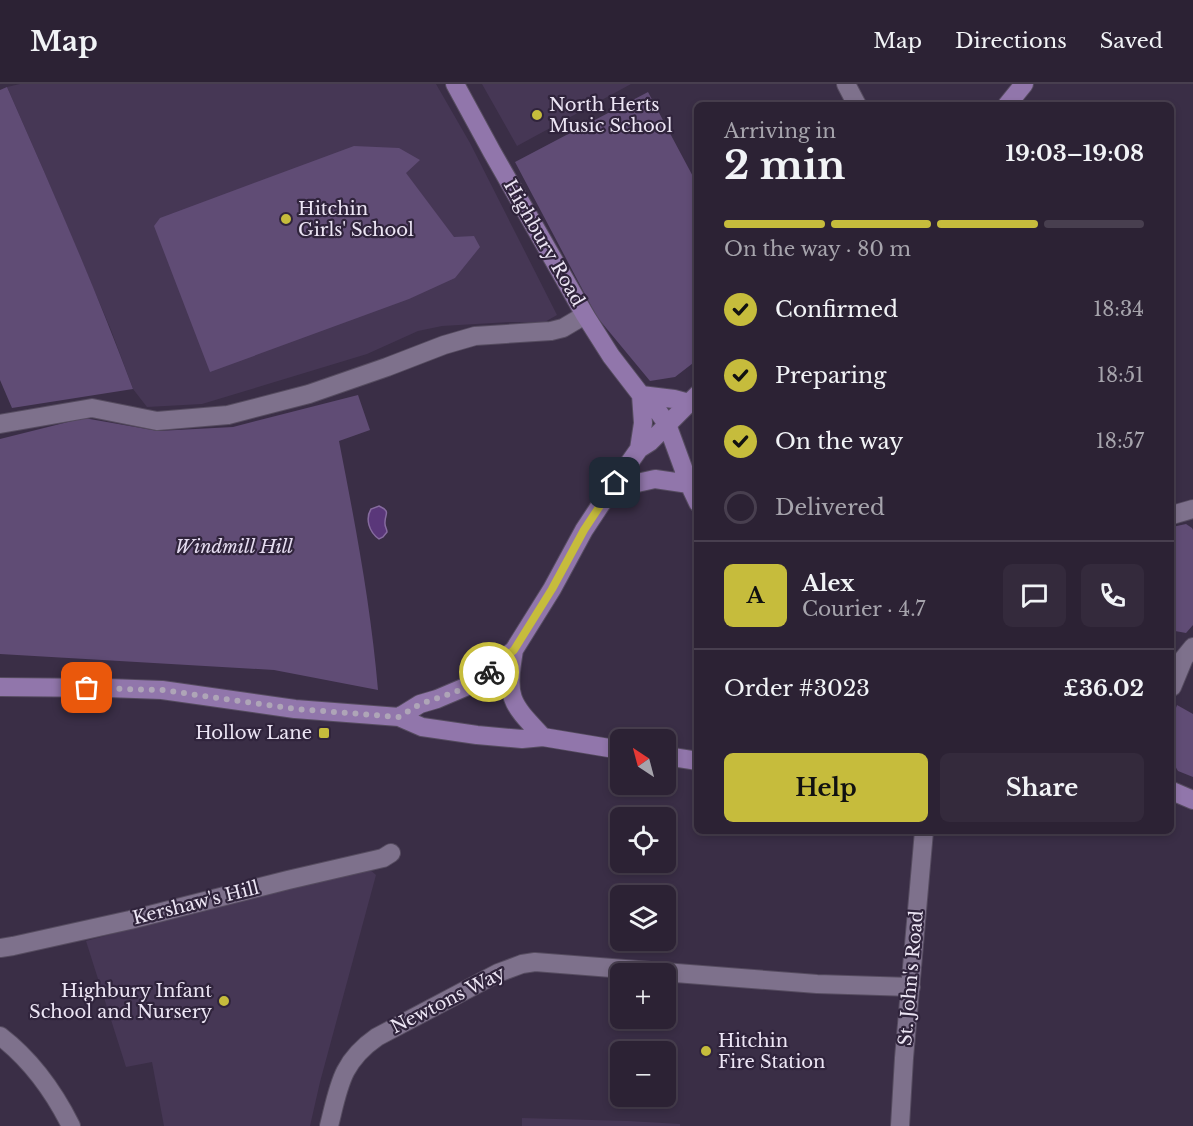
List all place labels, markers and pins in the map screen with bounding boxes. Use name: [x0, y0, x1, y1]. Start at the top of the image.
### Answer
place label: North Herts Music School: [549, 94, 673, 137]
marker: North Herts Music School: [530, 108, 544, 122]
place label: Hitchin Girls' School: [298, 198, 414, 241]
marker: Hitchin Girls' School: [279, 212, 293, 226]
pin: [589, 457, 640, 508]
pin: [61, 662, 112, 713]
place label: Hollow Lane: [195, 722, 312, 744]
marker: Hollow Lane: [317, 726, 331, 740]
place label: Highbury Infant School and Nursery: [29, 980, 212, 1023]
marker: Highbury Infant School and Nursery: [217, 994, 231, 1008]
place label: Hitchin Fire Station: [718, 1030, 825, 1073]
marker: Hitchin Fire Station: [699, 1044, 713, 1058]

